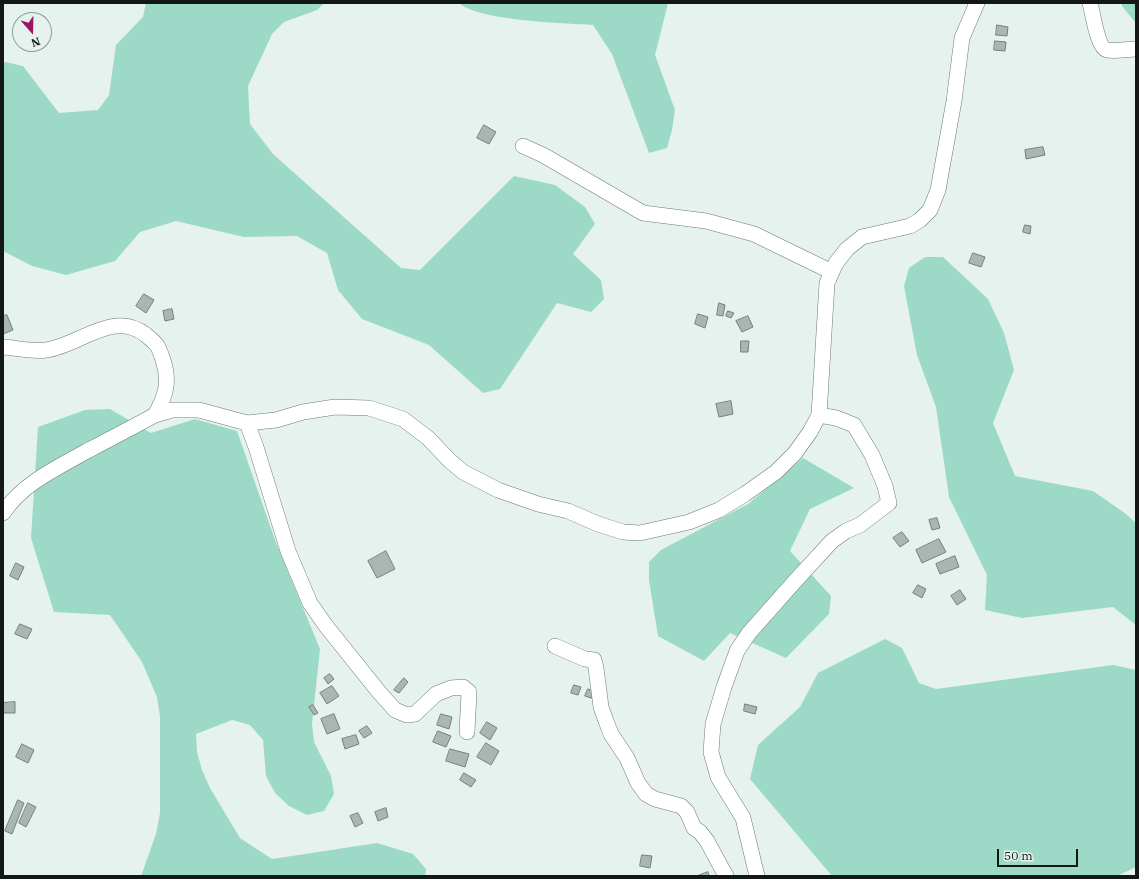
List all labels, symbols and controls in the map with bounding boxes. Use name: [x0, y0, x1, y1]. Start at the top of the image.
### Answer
north arrow: [12, 12, 52, 52]
text: N: [29, 34, 42, 50]
scale bar: [999, 841, 1080, 867]
text: 50 m: [1004, 848, 1033, 863]

